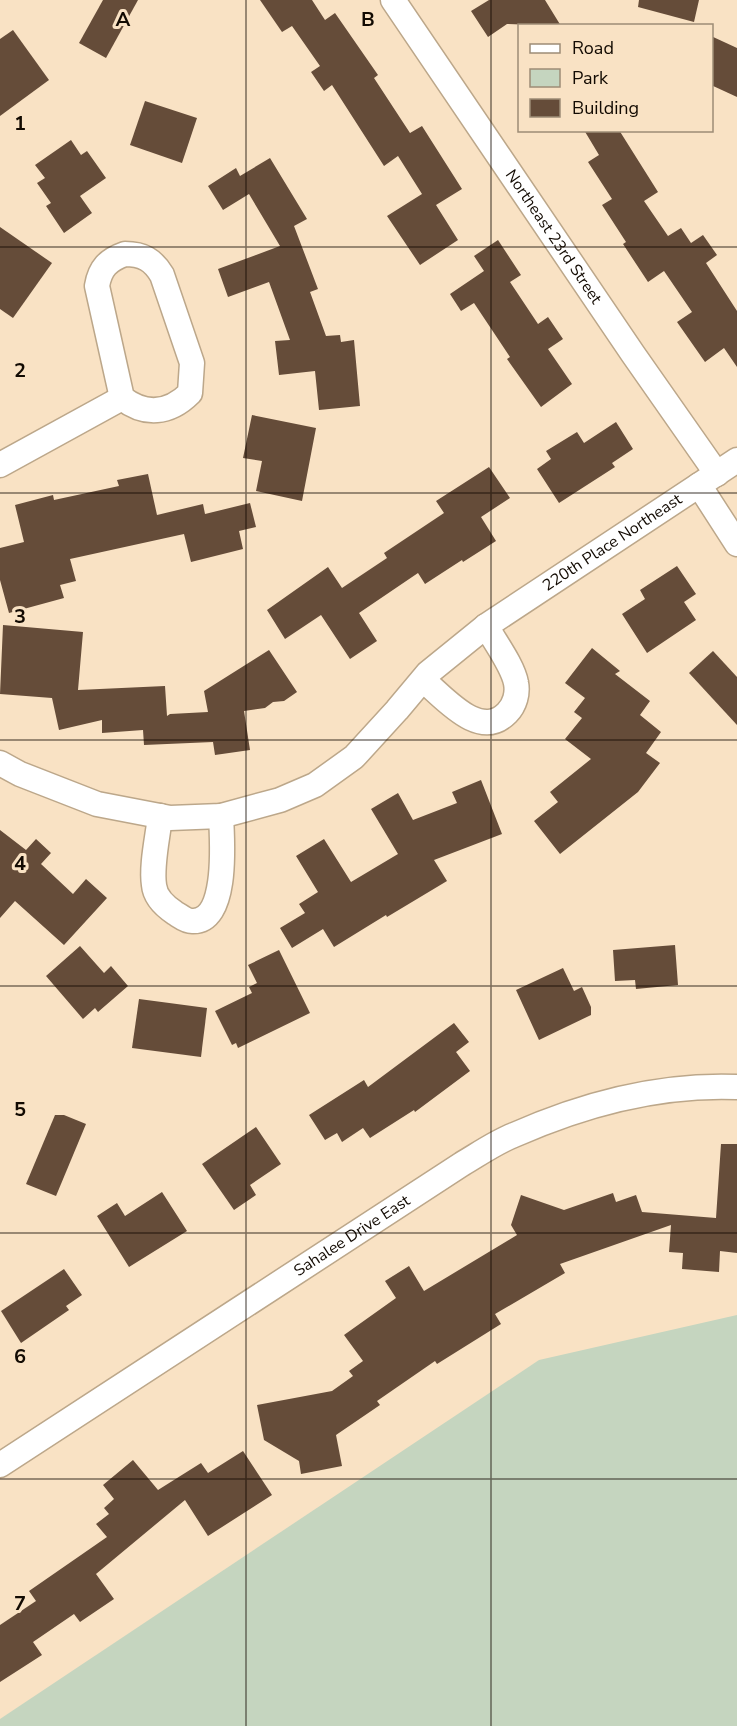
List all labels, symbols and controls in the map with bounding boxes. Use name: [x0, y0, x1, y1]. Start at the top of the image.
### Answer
text: A: [116, 6, 131, 33]
text: B: [361, 6, 375, 33]
legend: [518, 24, 713, 132]
text: Road: [572, 36, 614, 60]
text: Park: [572, 66, 609, 90]
text: Building: [572, 96, 639, 120]
text: 1: [14, 110, 26, 137]
street label: Northeast 23rd Street: [500, 165, 607, 309]
text: 2: [14, 357, 26, 384]
street label: 220th Place Northeast: [538, 488, 686, 597]
text: 3: [14, 603, 26, 630]
text: 4: [14, 850, 26, 877]
text: 5: [14, 1096, 26, 1123]
street label: Sahalee Drive East: [289, 1190, 415, 1282]
text: 6: [14, 1343, 26, 1370]
text: 7: [14, 1590, 26, 1617]

